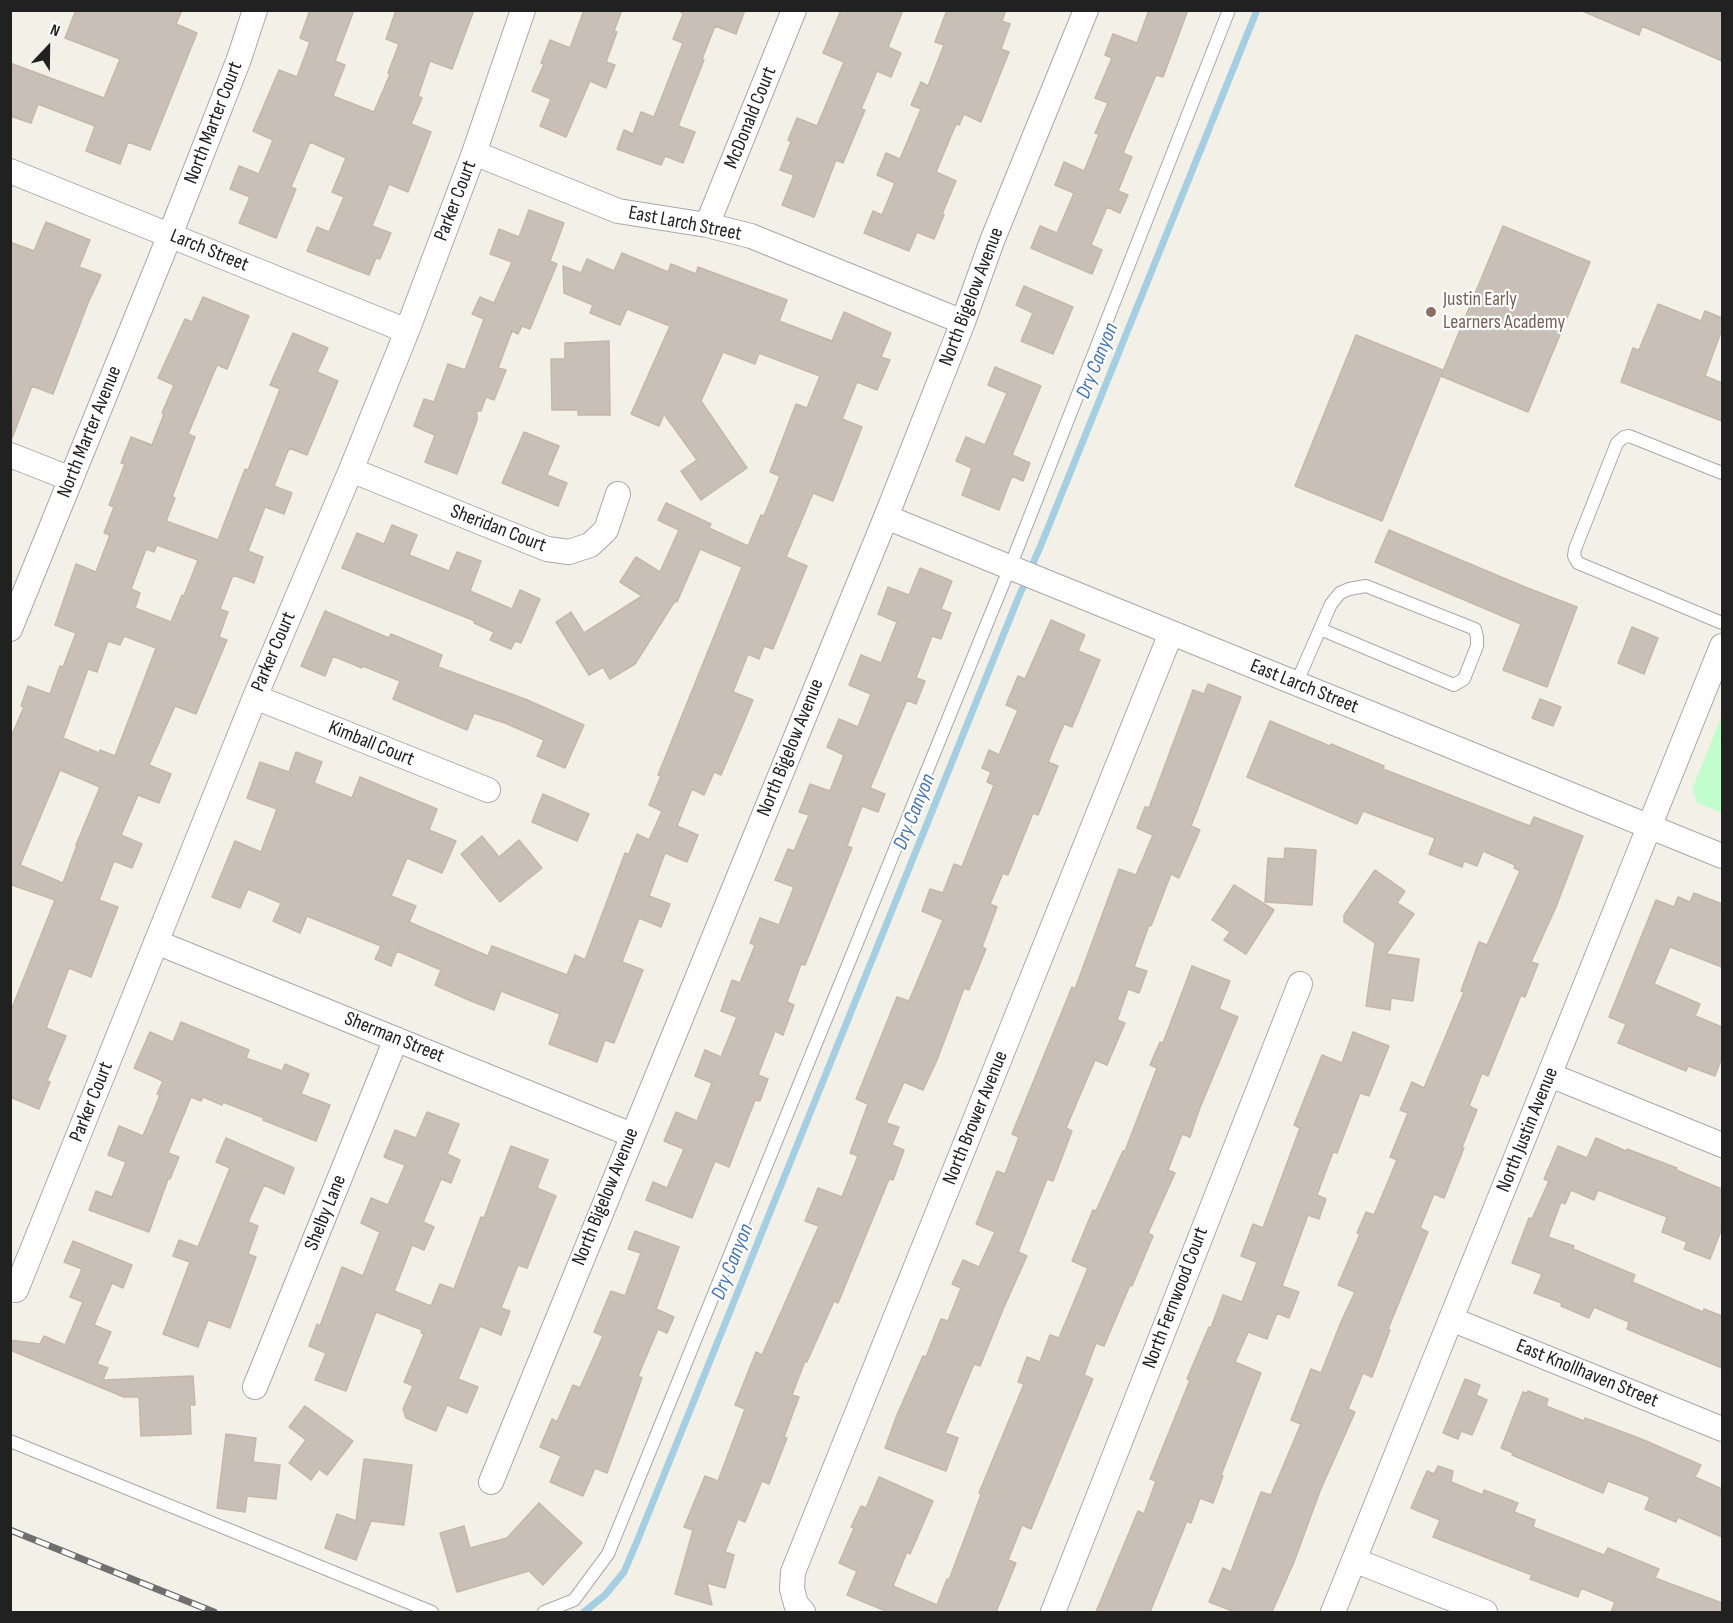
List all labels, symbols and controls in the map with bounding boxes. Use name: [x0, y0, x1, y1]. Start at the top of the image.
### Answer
north arrow: [18, 18, 78, 78]
text: N: [47, 20, 62, 41]
street label: North Marter Court: [180, 58, 248, 188]
street label: McDonald Court: [720, 64, 782, 172]
street label: Parker Court: [430, 157, 482, 245]
street label: East Larch Street: [626, 201, 744, 247]
street label: Larch Street: [166, 224, 252, 278]
street label: North Bigelow Avenue: [935, 224, 1009, 370]
place label: Justin Early Learners Academy: [1443, 288, 1565, 335]
marker: Justin Early Learners Academy: [1424, 305, 1438, 319]
water label: Dry Canyon: [1071, 319, 1125, 403]
street label: North Marter Avenue: [53, 363, 127, 501]
street label: Sheridan Court: [447, 500, 549, 558]
street label: Parker Court: [247, 609, 301, 695]
street label: East Larch Street: [1246, 654, 1362, 720]
street label: North Bigelow Avenue: [753, 676, 829, 820]
street label: Kimball Court: [325, 716, 417, 772]
water label: Dry Canyon: [888, 770, 942, 854]
street label: Sherman Street: [341, 1007, 447, 1069]
street label: North Brower Avenue: [938, 1048, 1014, 1188]
street label: Parker Court: [65, 1058, 119, 1146]
street label: North Justin Avenue: [1492, 1064, 1564, 1196]
street label: North Bigelow Avenue: [568, 1125, 644, 1269]
street label: Shelby Lane: [300, 1172, 352, 1254]
water label: Dry Canyon: [706, 1220, 760, 1304]
street label: North Fernwood Court: [1138, 1224, 1214, 1372]
street label: East Knollhaven Street: [1512, 1335, 1662, 1413]

